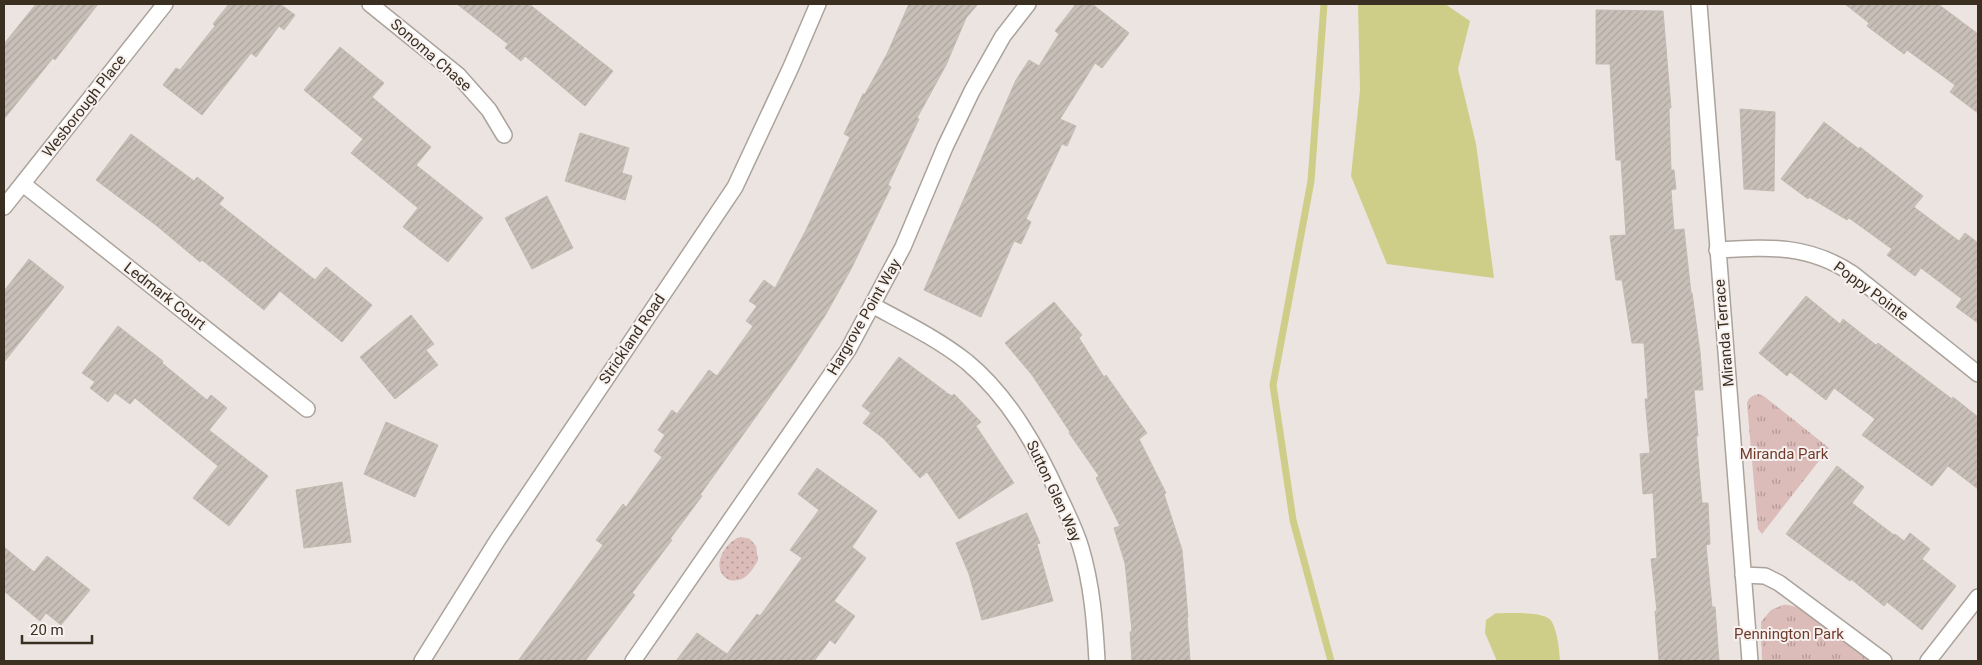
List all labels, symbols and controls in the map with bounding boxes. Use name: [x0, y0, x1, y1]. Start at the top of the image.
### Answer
street label: Sonoma Chase: [387, 15, 475, 95]
street label: Wesborough Place: [38, 51, 130, 161]
street label: Hargrove Point Way: [823, 256, 905, 378]
street label: Ledmark Court: [120, 258, 210, 334]
street label: Poppy Pointe: [1830, 258, 1912, 324]
street label: Miranda Terrace: [1710, 278, 1738, 388]
street label: Strickland Road: [595, 291, 669, 387]
street label: Sutton Glen Way: [1023, 438, 1085, 544]
park label: Miranda Park: [1740, 445, 1829, 463]
scale bar: [22, 612, 92, 644]
text: 20 m: [30, 621, 64, 639]
park label: Pennington Park: [1734, 625, 1844, 643]

